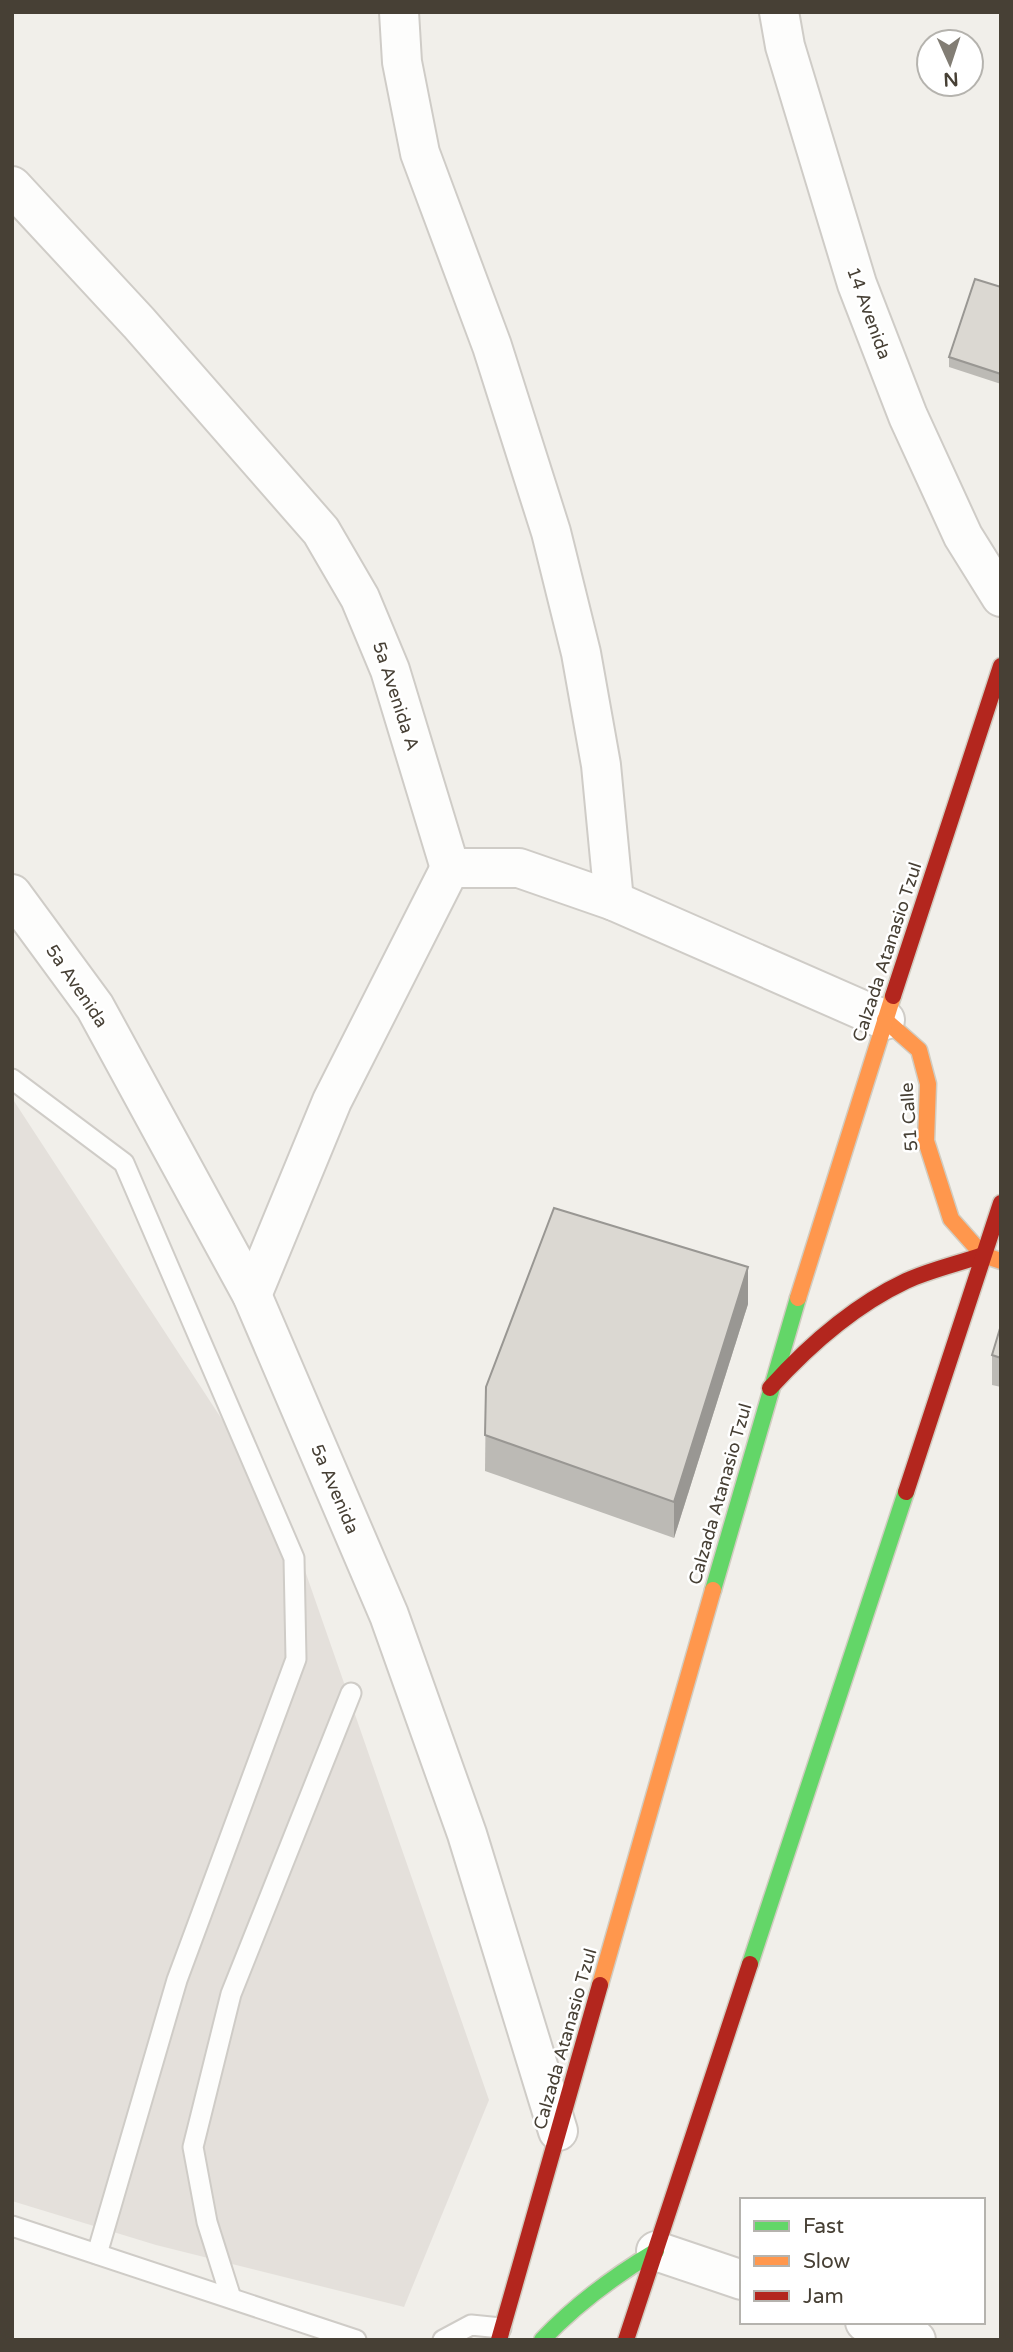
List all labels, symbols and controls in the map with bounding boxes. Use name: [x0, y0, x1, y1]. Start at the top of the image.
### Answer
north arrow: [915, 28, 985, 98]
text: N: [943, 68, 959, 90]
street label: 14 Avenida: [842, 264, 896, 362]
street label: 5a Avenida A: [368, 639, 424, 753]
street label: Calzada Atanasio Tzul: [848, 859, 926, 1045]
street label: 5a Avenida: [41, 940, 113, 1032]
street label: 51 Calle: [896, 1082, 922, 1152]
street label: Calzada Atanasio Tzul: [684, 1401, 756, 1587]
street label: 5a Avenida: [306, 1441, 364, 1537]
street label: Calzada Atanasio Tzul: [529, 1946, 601, 2132]
legend: [740, 2198, 985, 2324]
text: Fast: [803, 2214, 844, 2239]
text: Slow: [803, 2249, 851, 2274]
text: Jam: [803, 2284, 844, 2309]

